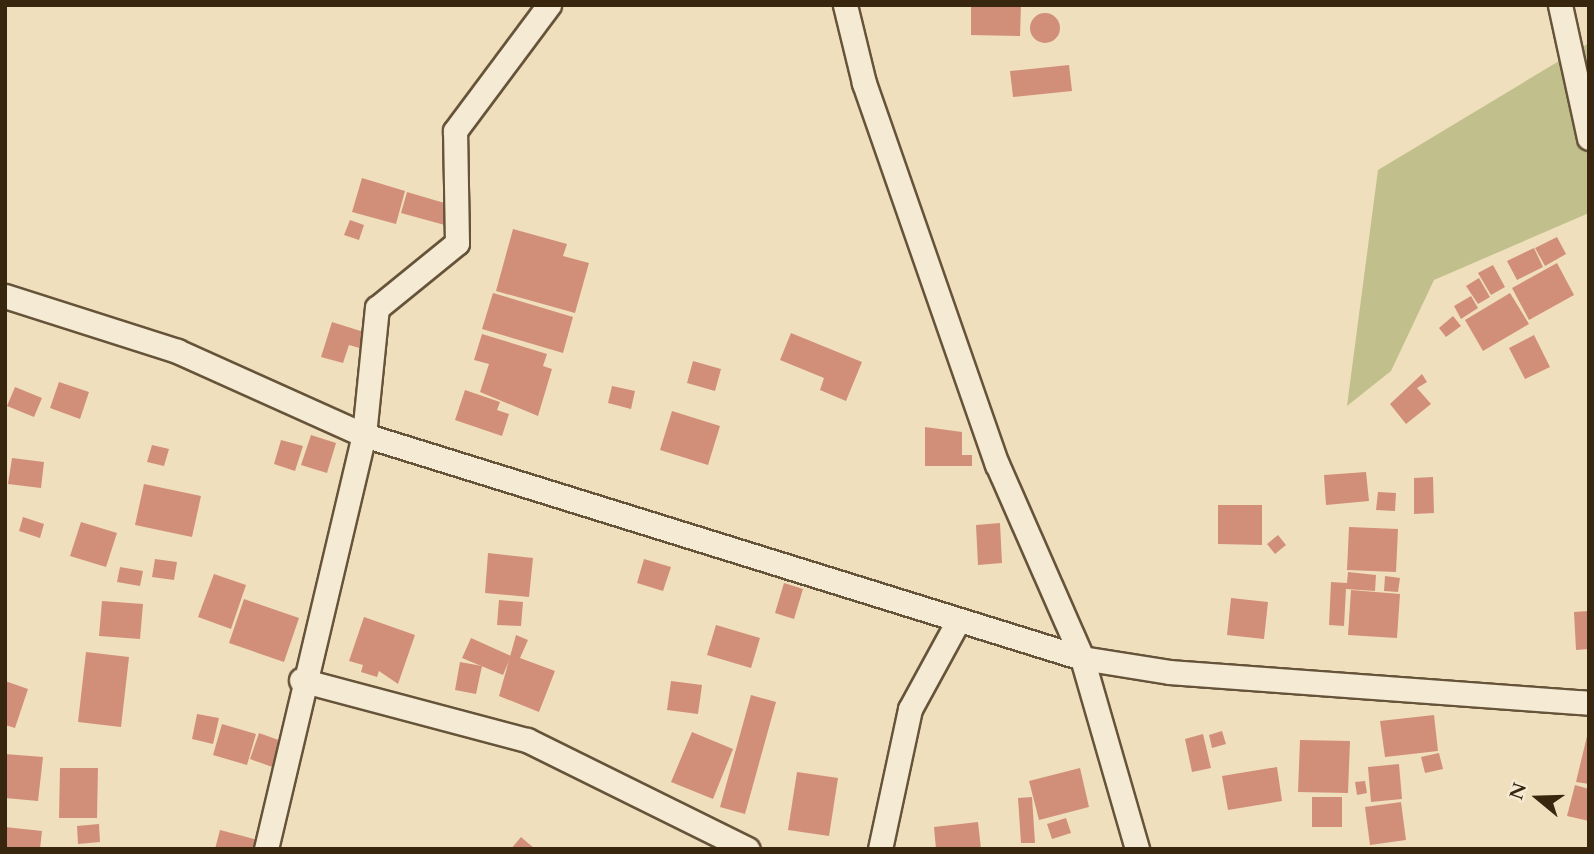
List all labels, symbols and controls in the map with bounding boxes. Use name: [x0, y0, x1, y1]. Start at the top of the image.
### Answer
north arrow: [1503, 763, 1573, 833]
text: N: [1503, 779, 1533, 803]

